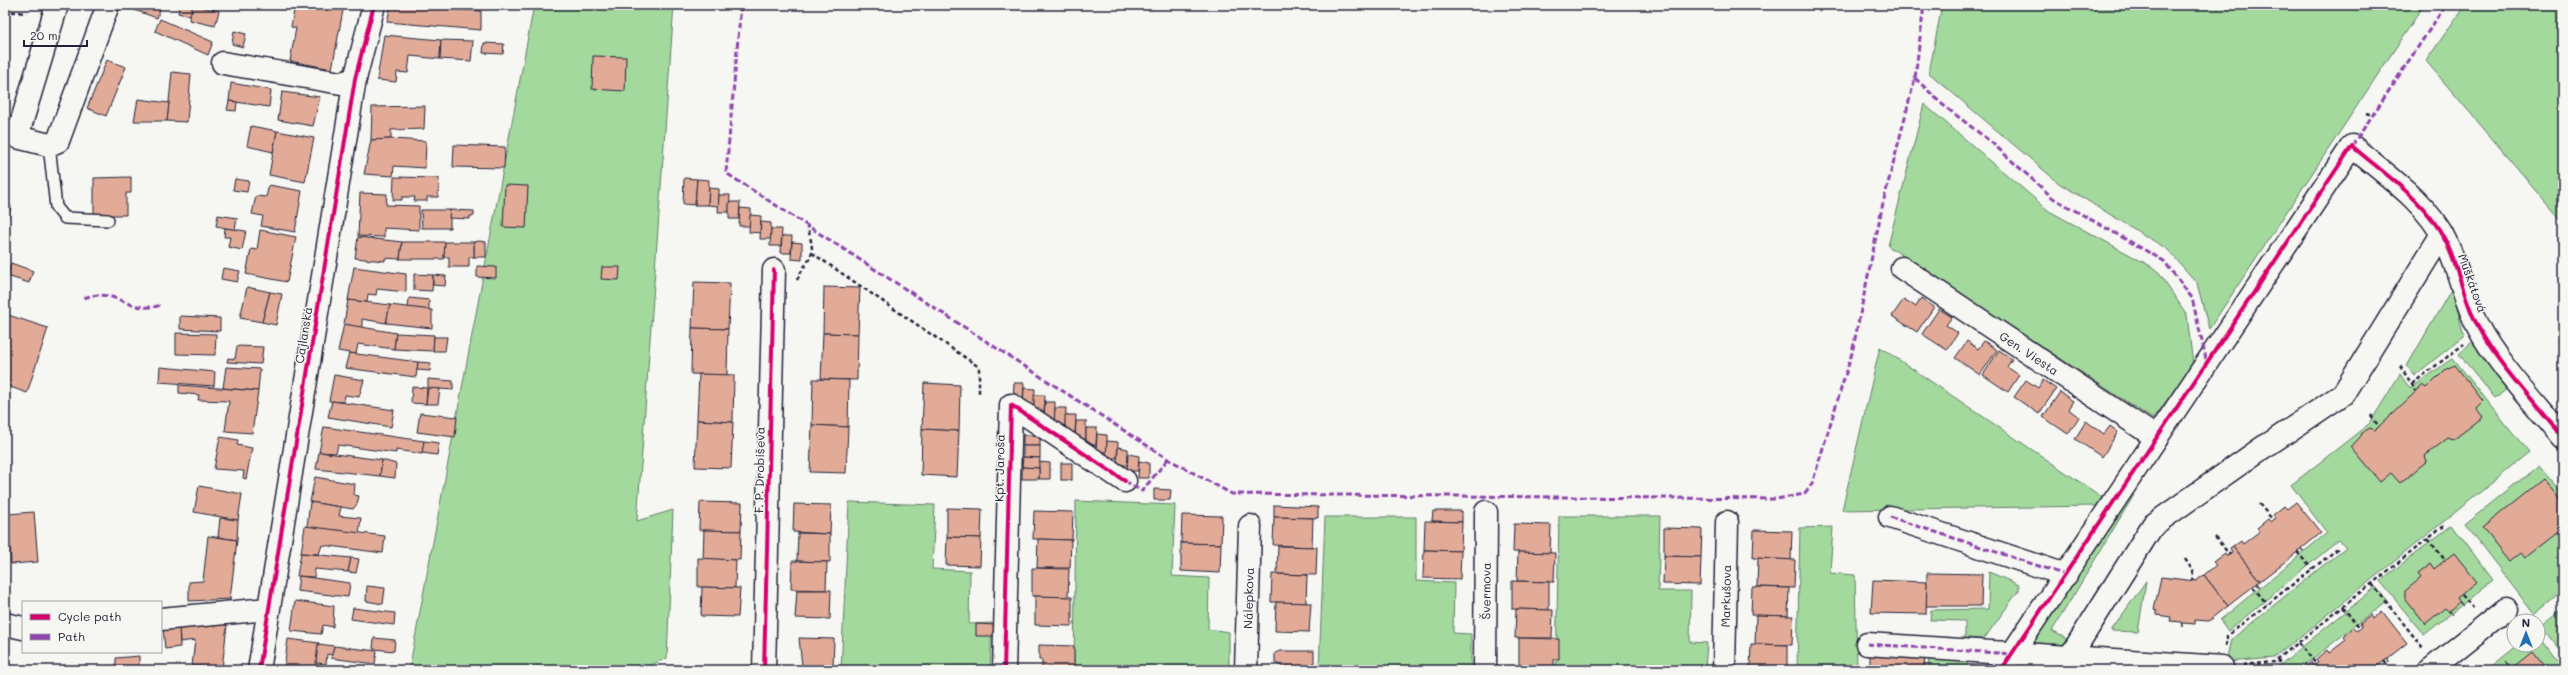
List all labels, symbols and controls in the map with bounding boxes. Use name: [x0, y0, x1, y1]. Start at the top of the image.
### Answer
scale bar: [24, 22, 87, 48]
text: 20 m: [30, 27, 58, 43]
street label: Muškátová: [2455, 251, 2491, 315]
street label: Cajlanská: [291, 306, 315, 364]
street label: Gen. Viesta: [1997, 327, 2062, 378]
street label: F. P. Drobiševa: [750, 427, 768, 513]
street label: Kpt. Jaroša: [990, 434, 1008, 502]
street label: Švermova: [1477, 562, 1494, 620]
street label: Markušova: [1717, 564, 1734, 628]
street label: Nálepkova: [1239, 567, 1257, 629]
legend: [22, 601, 162, 653]
text: Cycle path: [58, 608, 121, 624]
north arrow: [2506, 613, 2546, 653]
text: N: [2522, 615, 2530, 630]
text: Path: [58, 628, 85, 644]

